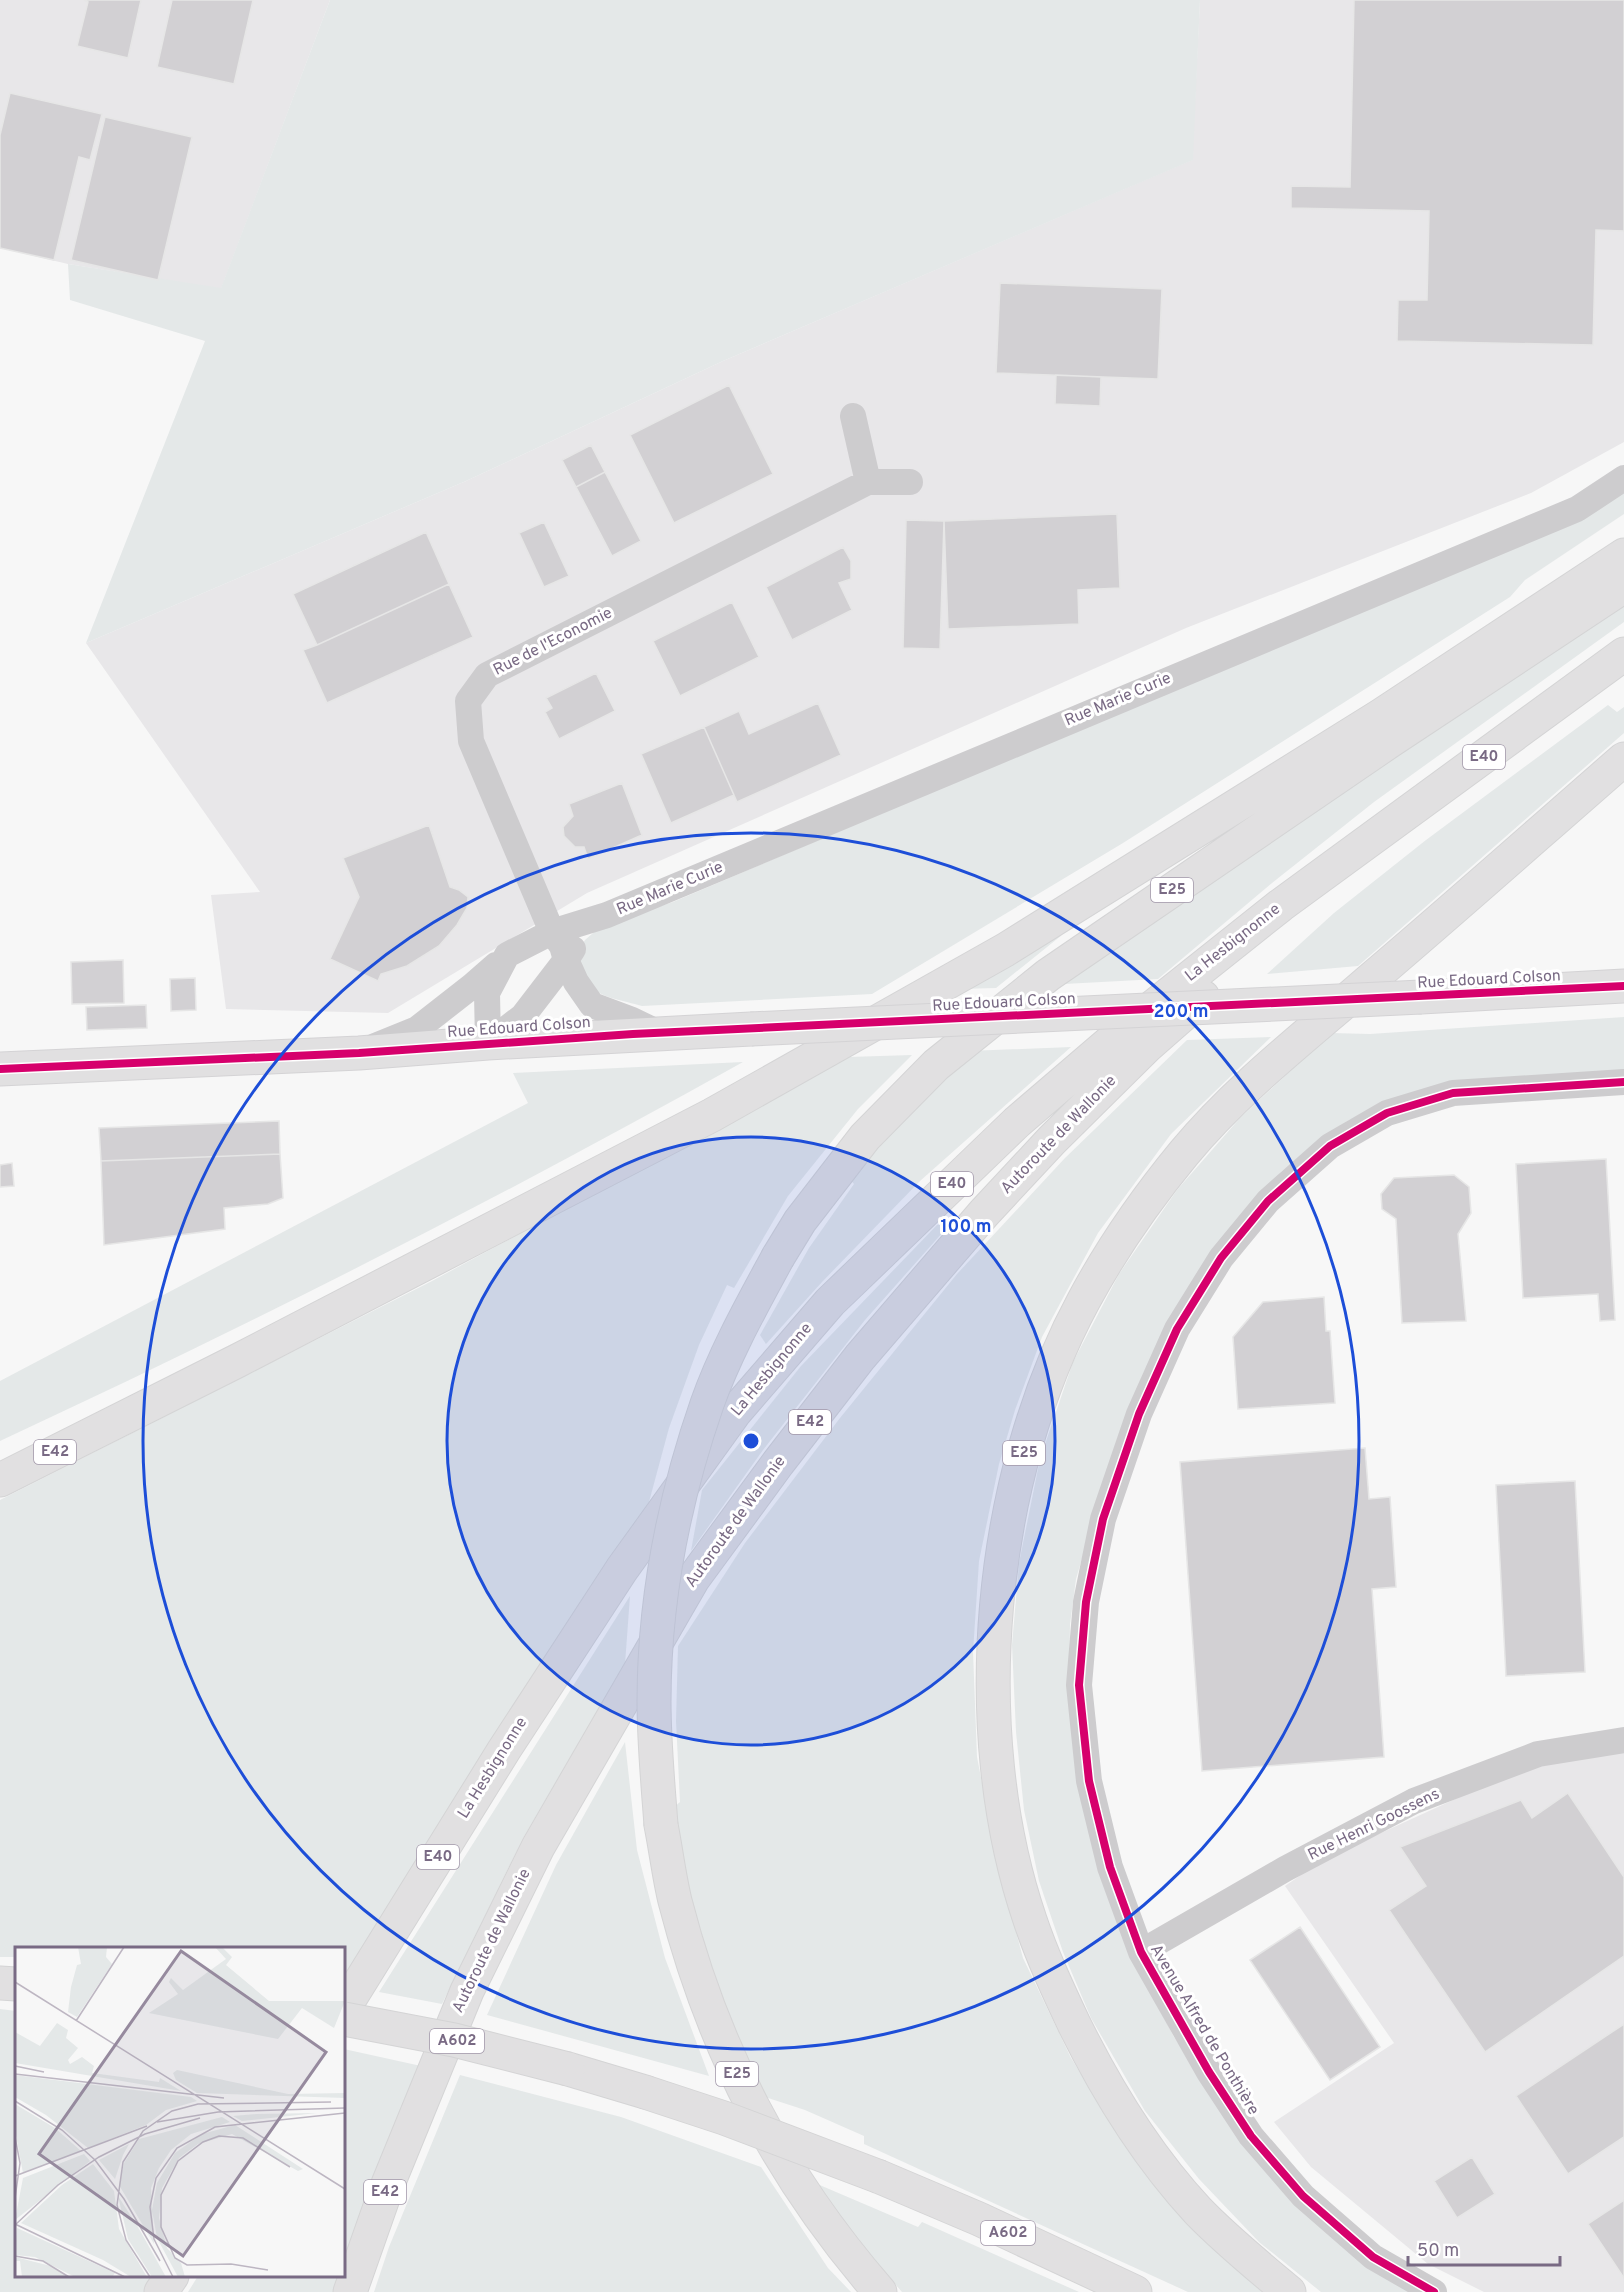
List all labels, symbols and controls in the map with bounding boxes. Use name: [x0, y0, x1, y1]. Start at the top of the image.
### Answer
street label: Rue de l'Economie: [490, 603, 616, 681]
street label: Rue Marie Curie: [1062, 669, 1174, 731]
road number: E40: [1463, 745, 1505, 769]
street label: Rue Marie Curie: [614, 858, 726, 920]
road number: E25: [1151, 878, 1193, 902]
street label: La Hesbignonne: [1181, 900, 1285, 986]
street label: Rue Edouard Colson: [1417, 966, 1561, 994]
street label: Rue Edouard Colson: [932, 989, 1076, 1017]
text: 200 m: [1153, 1001, 1209, 1024]
street label: Rue Edouard Colson: [447, 1013, 591, 1043]
street label: Autoroute de Wallonie: [997, 1071, 1121, 1199]
road number: E40: [931, 1172, 973, 1196]
text: 100 m: [940, 1216, 992, 1239]
street label: La Hesbignonne: [727, 1319, 817, 1421]
road number: E42: [789, 1410, 831, 1434]
centre of rings: [741, 1431, 761, 1451]
road number: E42: [34, 1440, 76, 1464]
road number: E25: [1003, 1441, 1045, 1465]
street label: Autoroute de Wallonie: [681, 1452, 791, 1592]
street label: La Hesbignonne: [454, 1714, 532, 1822]
street label: Rue Henri Goossens: [1305, 1784, 1443, 1866]
road number: E40: [417, 1845, 459, 1869]
street label: Autoroute de Wallonie: [448, 1866, 536, 2016]
street label: Avenue Alfred de Ponthière: [1145, 1941, 1263, 2119]
inset map: [15, 1947, 345, 2277]
road number: A602: [430, 2029, 484, 2053]
road number: E25: [716, 2062, 758, 2086]
road number: E42: [364, 2180, 406, 2204]
road number: A602: [981, 2221, 1035, 2245]
scale bar: [1408, 2229, 1560, 2267]
text: 50 m: [1417, 2240, 1459, 2263]

